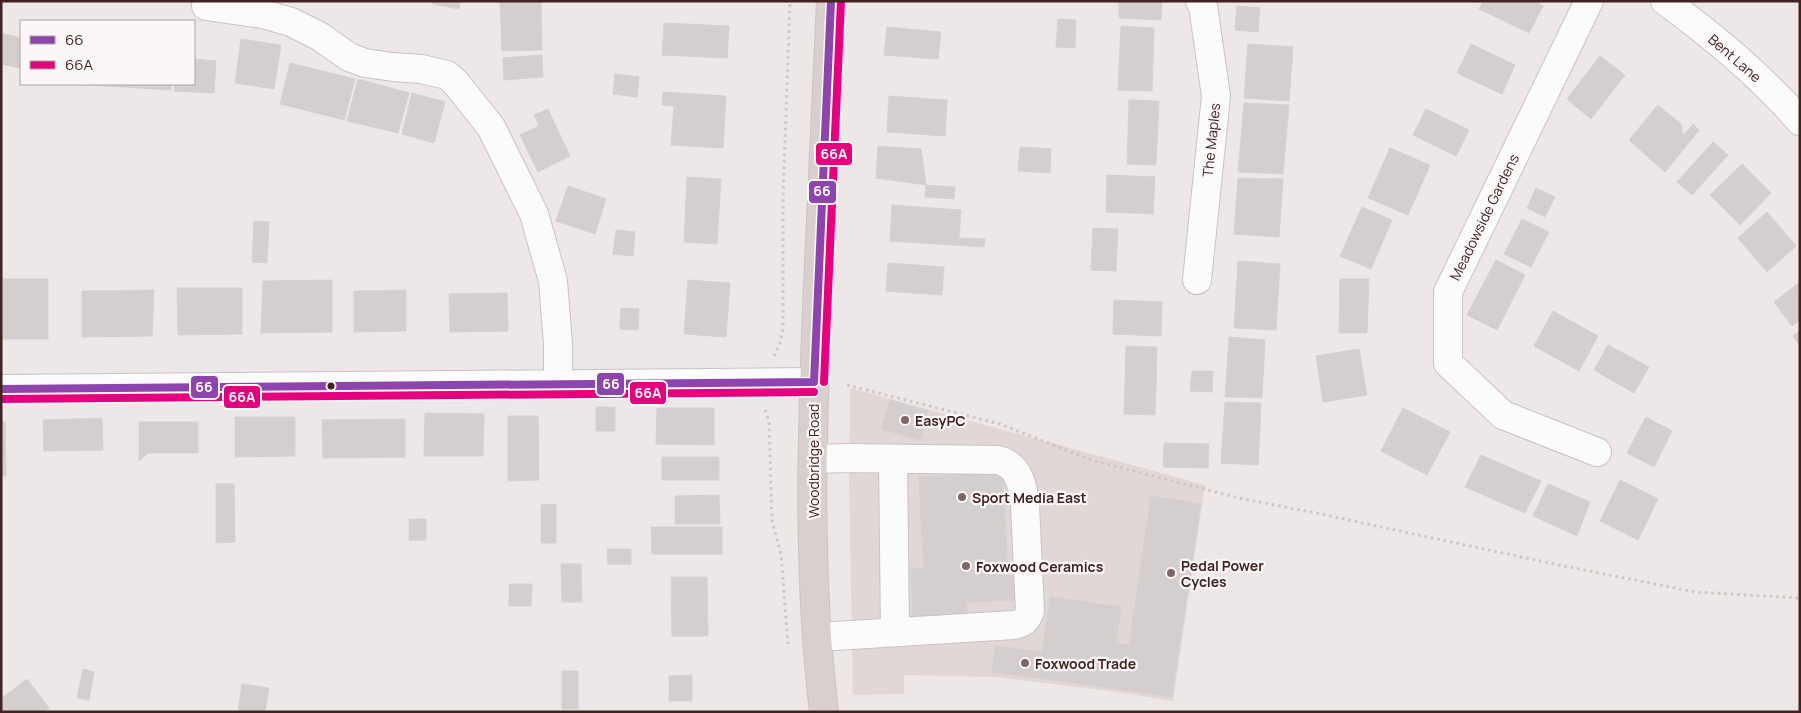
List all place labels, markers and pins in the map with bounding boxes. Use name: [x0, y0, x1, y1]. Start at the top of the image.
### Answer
unlabelled marker: [326, 381, 336, 391]
place label: EasyPC: [915, 411, 966, 430]
marker: EasyPC: [899, 414, 911, 426]
place label: Sport Media East: [972, 488, 1087, 507]
marker: Sport Media East: [956, 491, 968, 503]
place label: Pedal Power Cycles: [1181, 556, 1264, 591]
place label: Foxwood Ceramics: [976, 557, 1104, 576]
marker: Foxwood Ceramics: [960, 560, 972, 572]
marker: Pedal Power Cycles: [1165, 567, 1177, 579]
place label: Foxwood Trade: [1035, 654, 1136, 673]
marker: Foxwood Trade: [1019, 657, 1031, 669]

